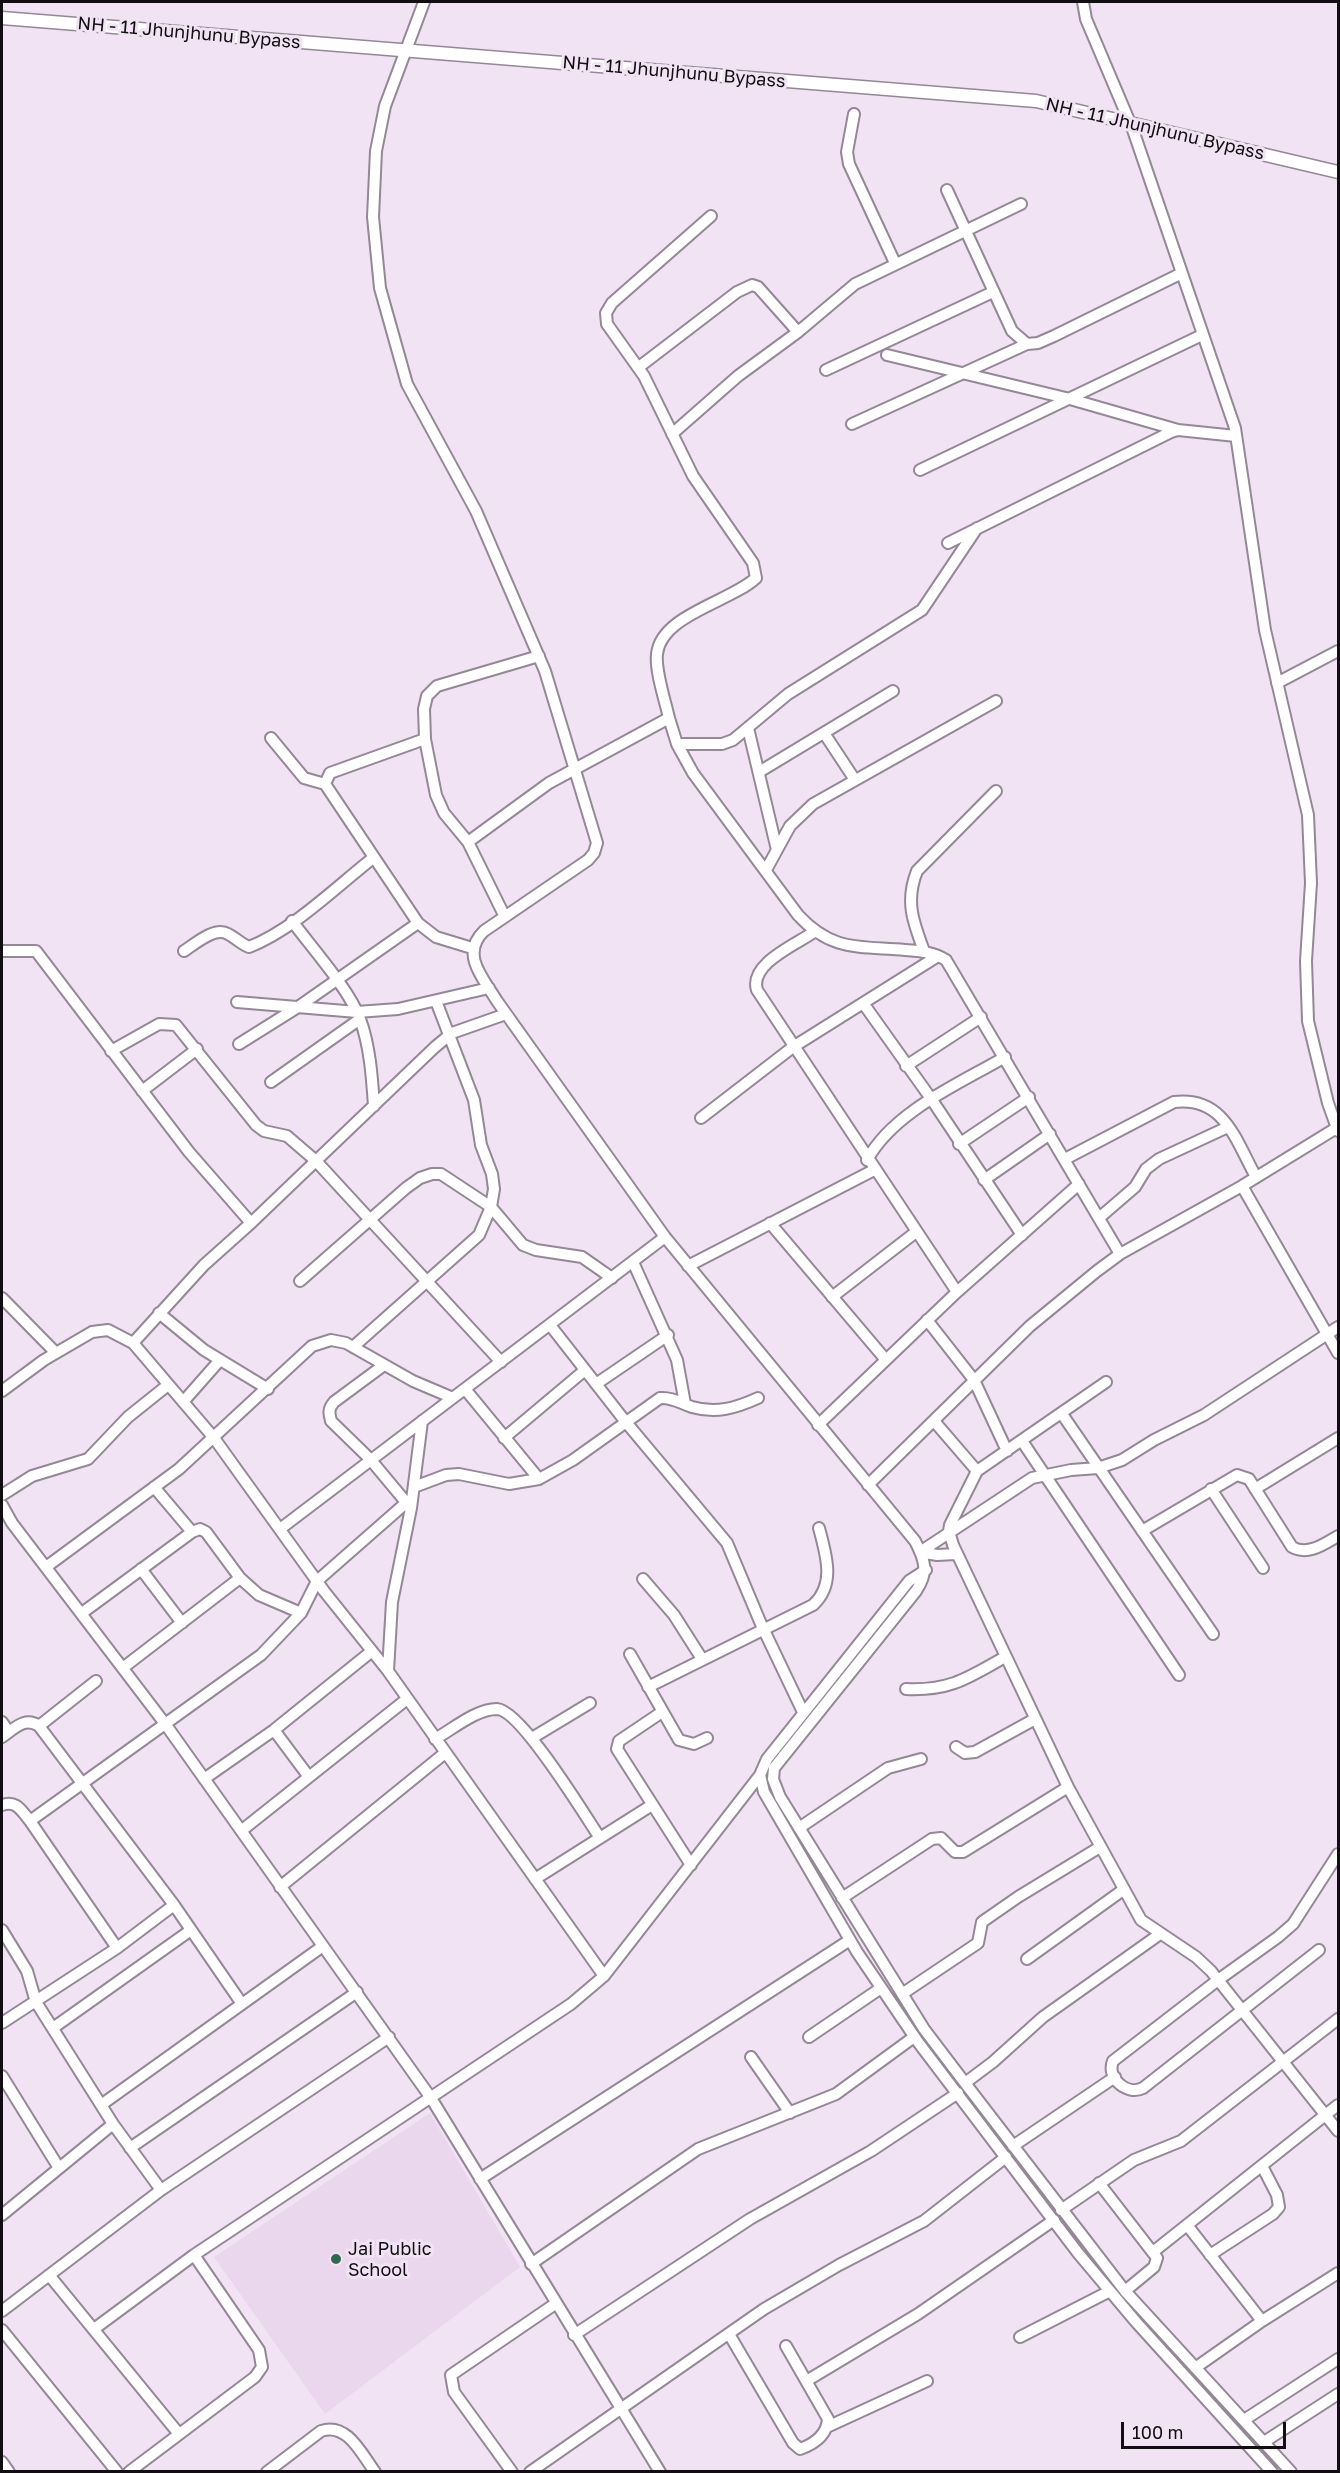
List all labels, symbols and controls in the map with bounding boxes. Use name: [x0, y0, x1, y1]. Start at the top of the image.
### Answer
street label: NH - 11 Jhunjhunu Bypass: [77, 12, 301, 54]
street label: NH - 11 Jhunjhunu Bypass: [562, 51, 786, 93]
street label: NH - 11 Jhunjhunu Bypass: [1044, 93, 1266, 165]
place label: Jai Public School: [348, 2238, 432, 2280]
marker: Jai Public School: [329, 2252, 343, 2266]
scale bar: [1124, 2410, 1289, 2448]
text: 100 m: [1132, 2421, 1183, 2443]

